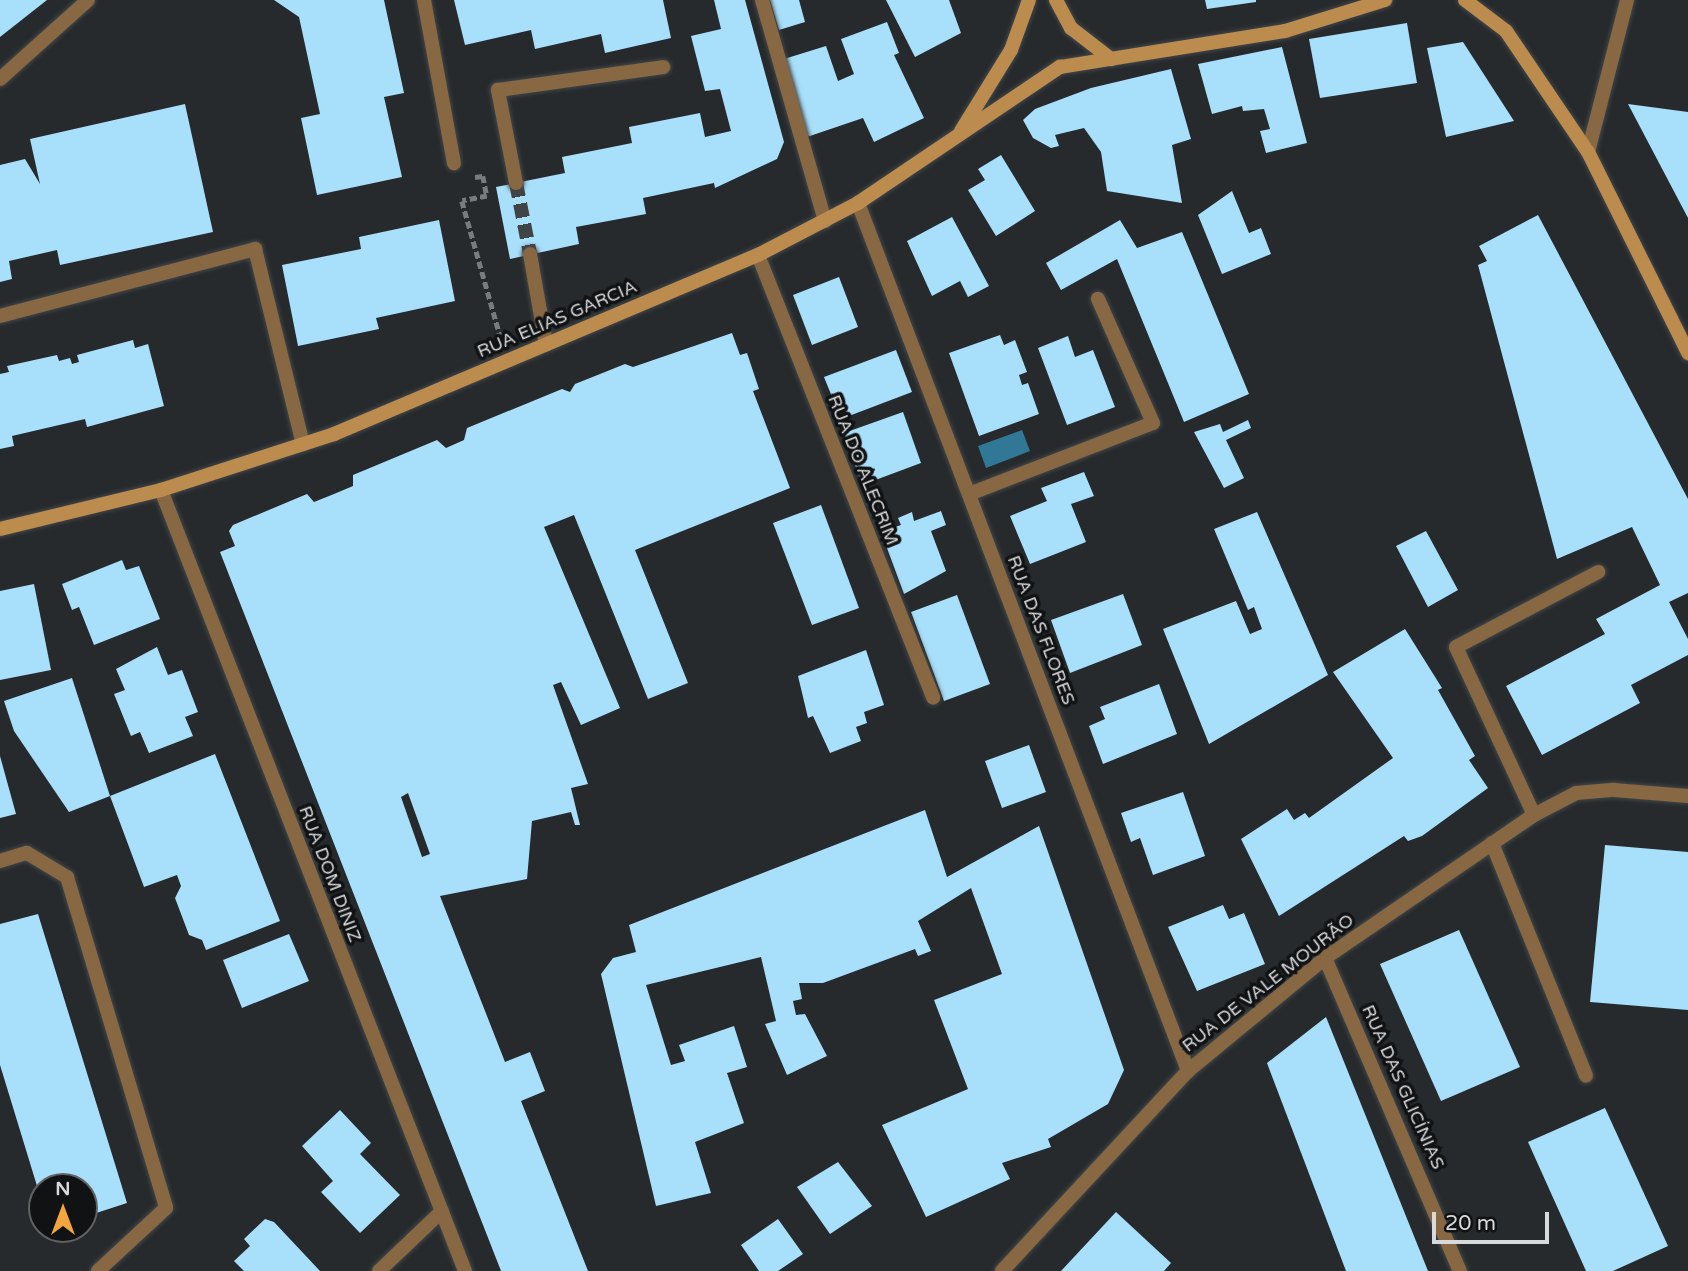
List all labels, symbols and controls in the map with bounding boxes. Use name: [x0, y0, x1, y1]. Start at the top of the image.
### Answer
street label: RUA ELIAS GARCIA: [474, 276, 640, 362]
street label: RUA DO ALECRIM: [823, 392, 903, 548]
street label: RUA DAS FLORES: [1003, 552, 1079, 708]
street label: RUA DOM DINIZ: [294, 803, 366, 945]
street label: RUA DE VALE MOURÃO: [1178, 909, 1358, 1057]
street label: RUA DAS GLICÍNIAS: [1357, 1002, 1449, 1172]
north arrow: [28, 1173, 98, 1243]
text: N: [55, 1178, 71, 1200]
scale bar: [1436, 1198, 1553, 1242]
text: 20 m: [1445, 1211, 1496, 1236]

